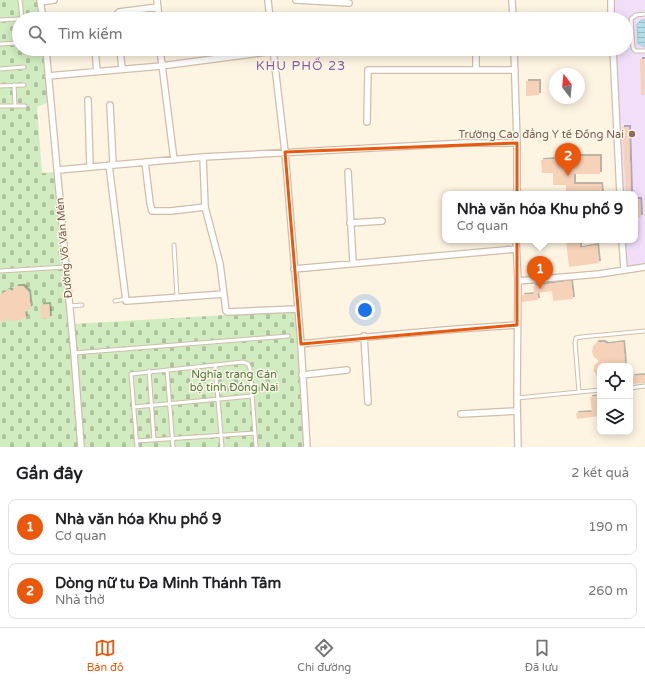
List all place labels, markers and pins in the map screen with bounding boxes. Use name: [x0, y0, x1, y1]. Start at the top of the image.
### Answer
place label: Trường Cao đẳng Y tế Đồng Nai: [459, 128, 624, 141]
marker: Trường Cao đẳng Y tế Đồng Nai: [627, 129, 637, 139]
pin: 2: [555, 143, 581, 176]
pin: 1: [527, 256, 553, 289]

